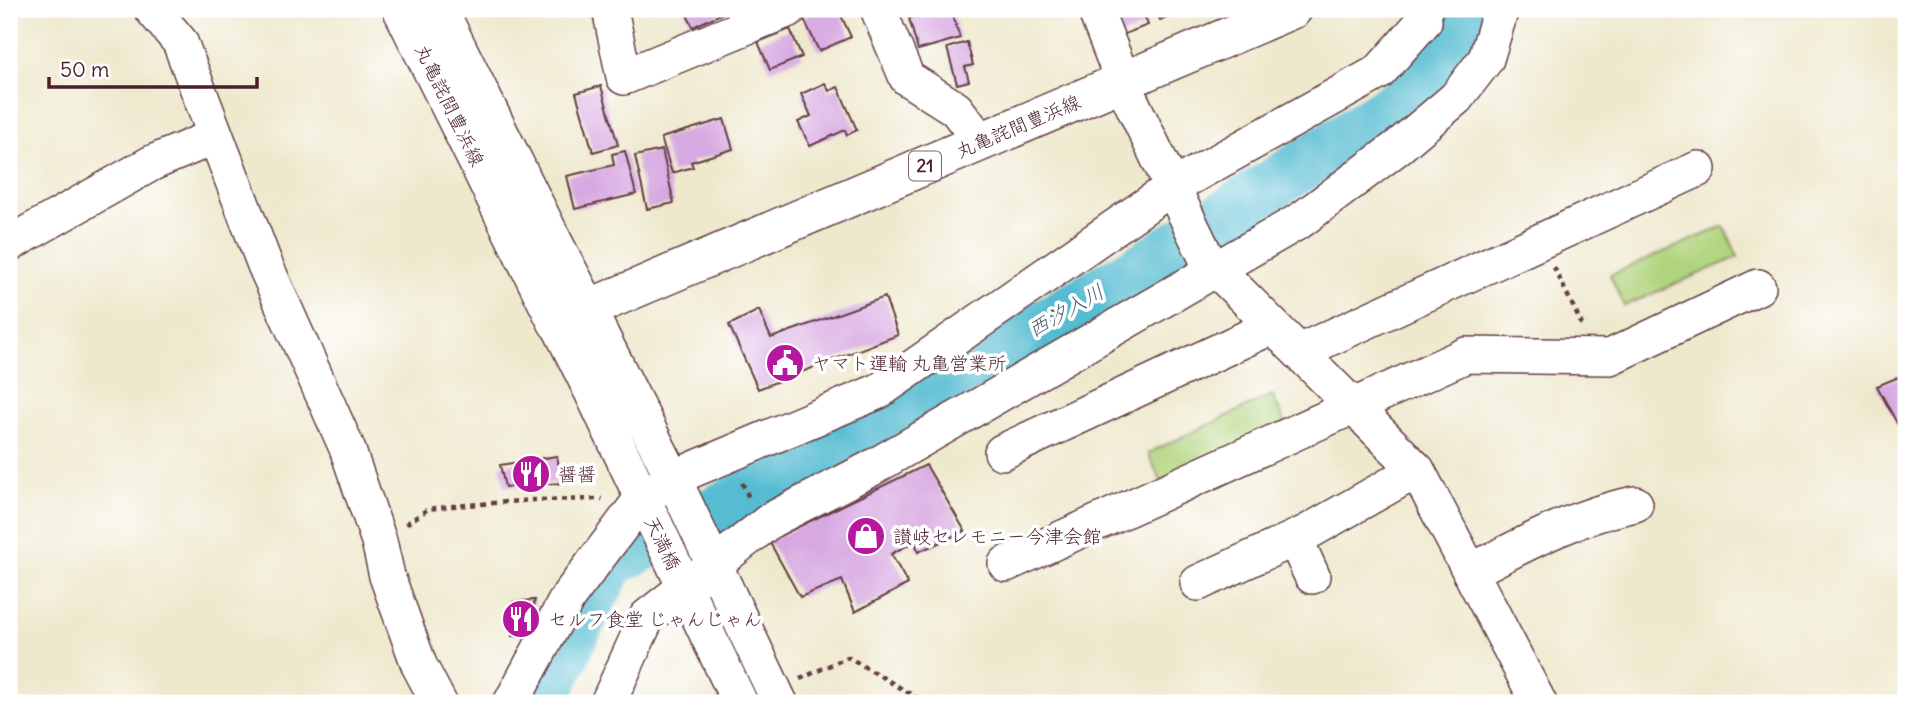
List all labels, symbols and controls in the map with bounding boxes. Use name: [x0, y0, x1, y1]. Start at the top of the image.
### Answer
street label: 丸亀詫間豊浜線: [410, 40, 490, 170]
scale bar: [49, 46, 257, 90]
text: 50 m: [60, 56, 109, 83]
street label: 丸亀詫間豊浜線: [952, 89, 1084, 163]
road number: 21: [909, 152, 941, 181]
water label: 西汐入川: [1023, 278, 1109, 343]
public building icon: ヤマト運輸 丸亀営業所: [764, 342, 806, 384]
place label: ヤマト運輸 丸亀営業所: [812, 351, 1007, 375]
restaurant icon: 醤醤: [510, 453, 552, 495]
place label: 醤醤: [558, 462, 596, 486]
street label: 天満橋: [640, 512, 686, 574]
shop icon: 讃岐セレモニー今津会館: [845, 515, 887, 557]
place label: 讃岐セレモニー今津会館: [893, 524, 1102, 548]
restaurant icon: セルフ食堂 じゃんじゃん: [500, 598, 542, 640]
place label: セルフ食堂 じゃんじゃん: [548, 607, 762, 631]

